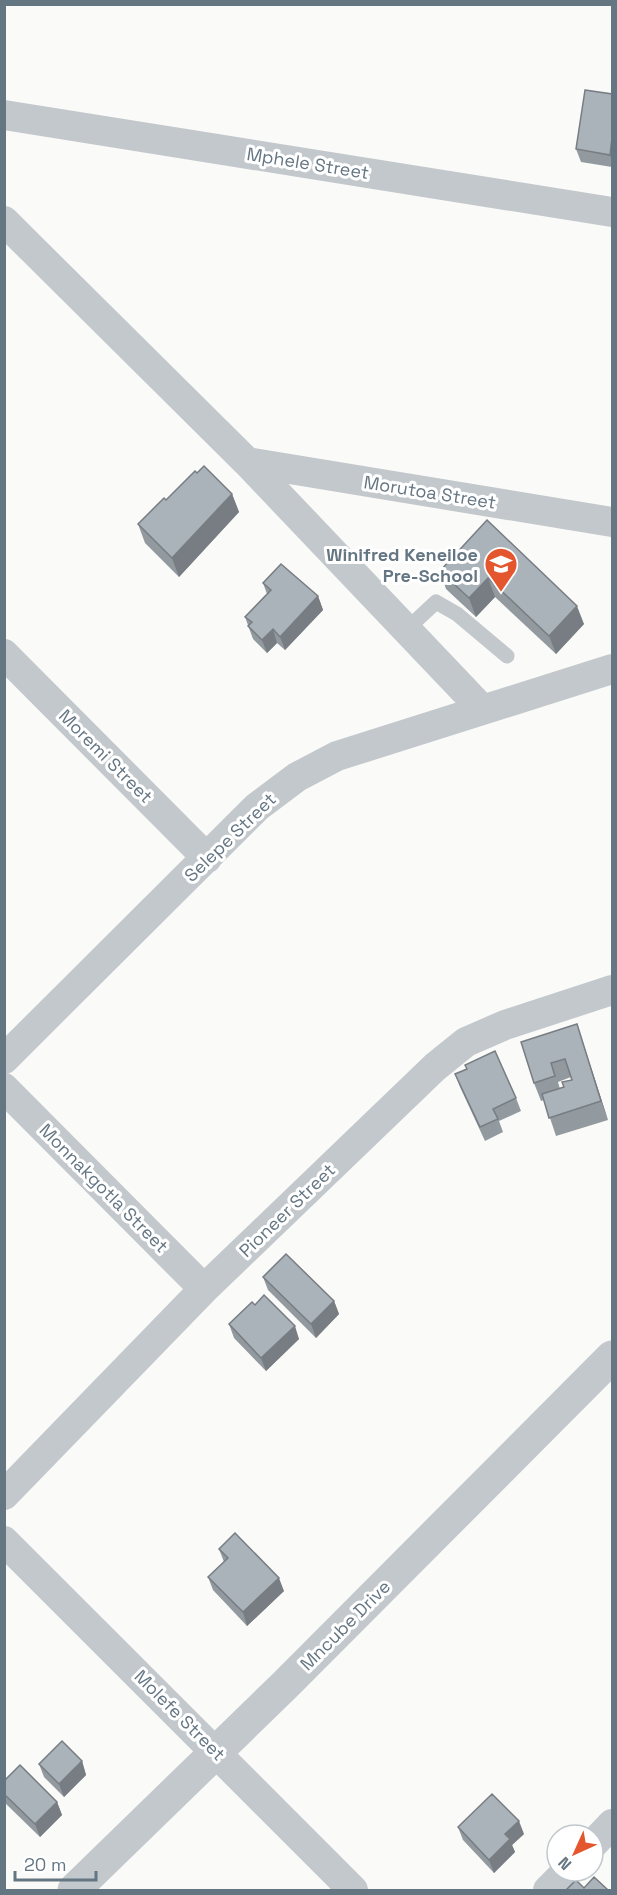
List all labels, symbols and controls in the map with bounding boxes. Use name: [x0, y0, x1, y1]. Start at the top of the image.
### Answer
street label: Mphele Street: [245, 142, 371, 184]
street label: Morutoa Street: [362, 470, 498, 514]
place label: Winifred Keneiloe Pre-School: [326, 543, 478, 587]
school or university icon: Winifred Keneiloe Pre-School: [483, 546, 519, 593]
street label: Moremi Street: [54, 704, 158, 808]
street label: Selepe Street: [179, 788, 281, 886]
street label: Monnakgotla Street: [35, 1119, 173, 1257]
street label: Pioneer Street: [234, 1158, 340, 1262]
street label: Mncube Drive: [295, 1575, 395, 1675]
street label: Molefe Street: [130, 1665, 230, 1765]
north arrow: [545, 1823, 605, 1883]
scale bar: [15, 1844, 96, 1882]
text: N: [554, 1852, 576, 1874]
text: 20 m: [24, 1853, 67, 1876]

